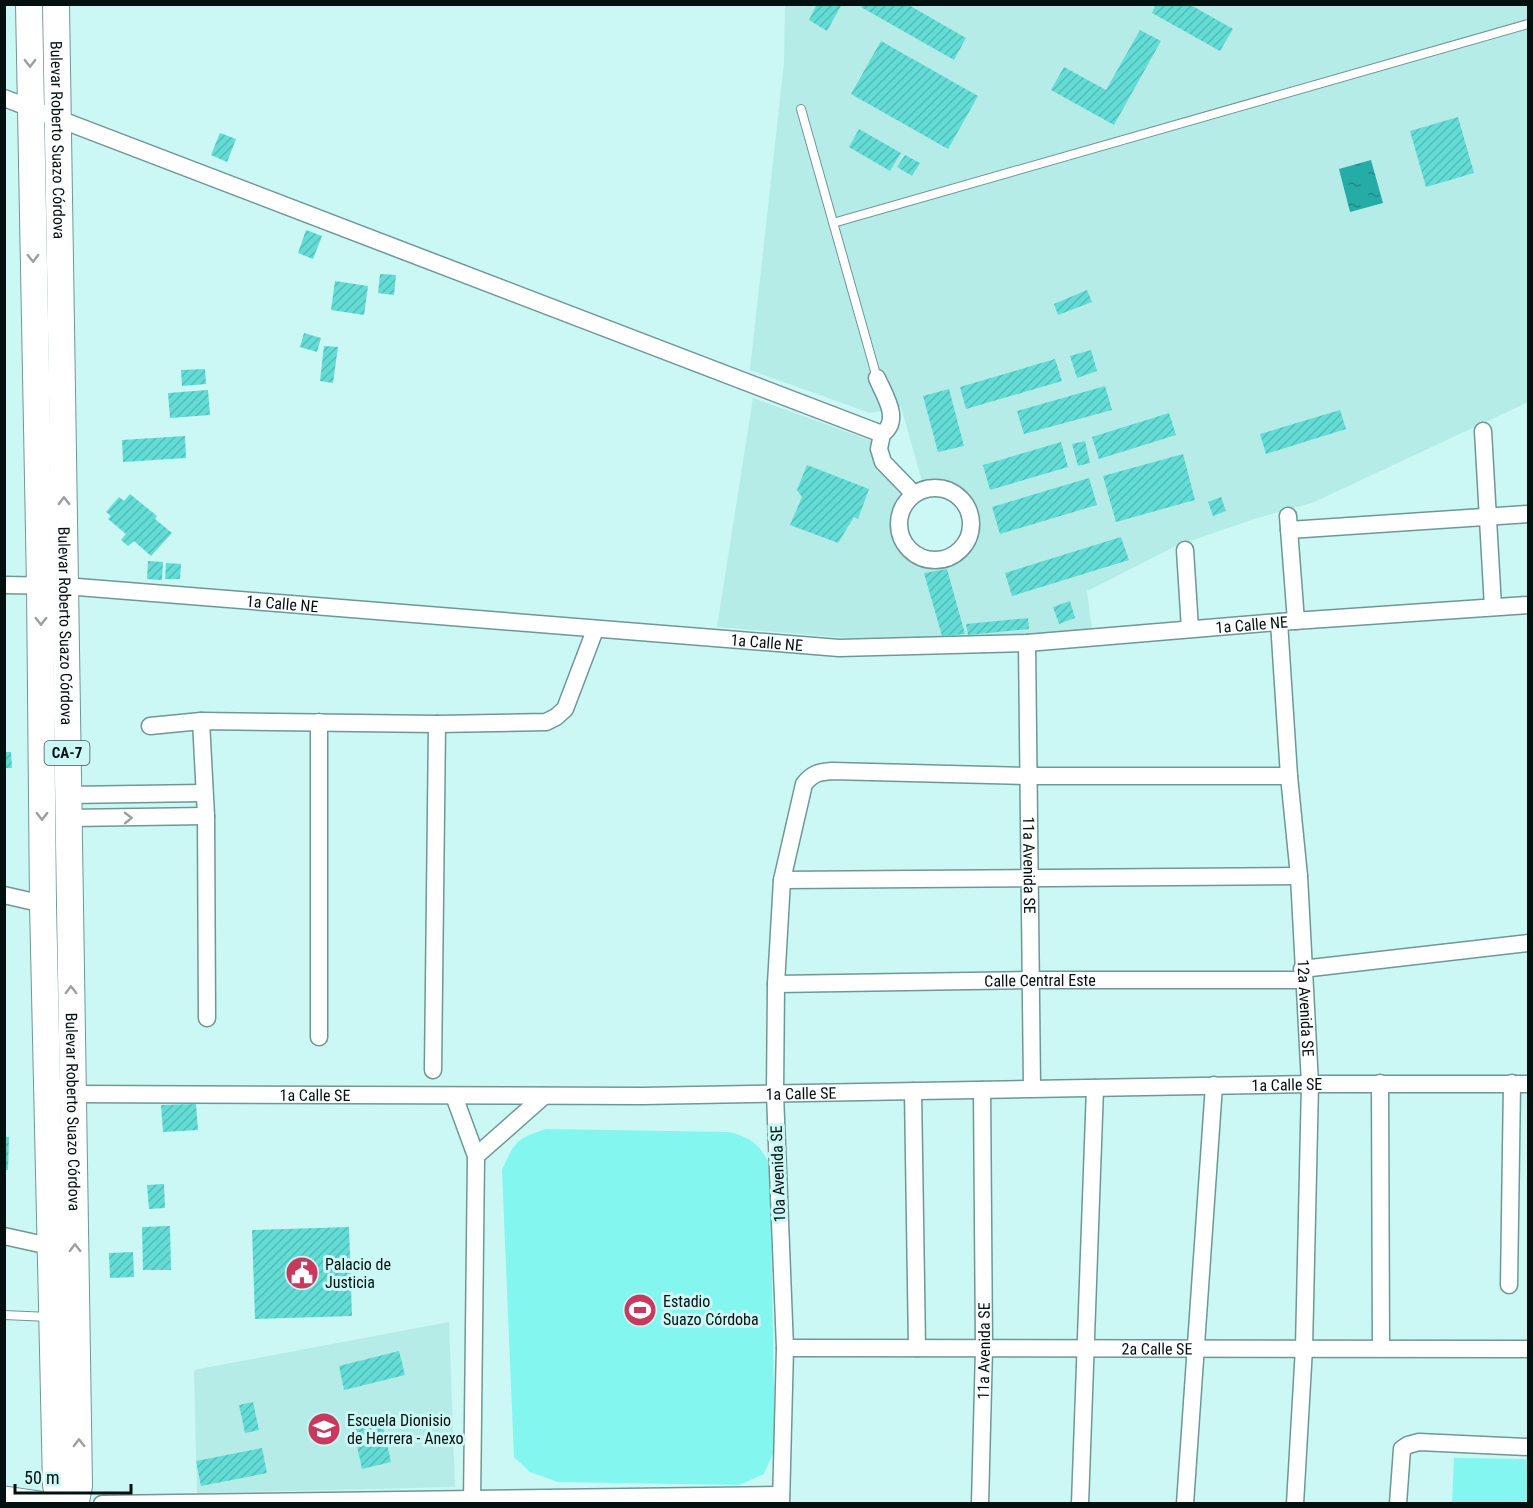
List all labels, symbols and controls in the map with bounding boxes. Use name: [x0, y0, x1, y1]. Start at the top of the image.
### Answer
street label: Bulevar Roberto Suazo Córdova: [47, 41, 69, 239]
one-way arrow: [24, 58, 36, 67]
one-way arrow: [27, 253, 40, 262]
one-way arrow: [57, 497, 70, 506]
street label: Bulevar Roberto Suazo Córdova: [55, 527, 77, 725]
street label: 1a Calle NE: [245, 591, 319, 616]
street label: 1a Calle NE: [1215, 612, 1288, 637]
one-way arrow: [34, 616, 47, 625]
street label: 1a Calle NE: [730, 630, 804, 655]
road number: CA-7: [44, 741, 90, 765]
one-way arrow: [36, 811, 48, 820]
one-way arrow: [123, 812, 132, 824]
street label: 11a Avenida SE: [1019, 816, 1040, 914]
street label: 12a Avenida SE: [1294, 959, 1318, 1057]
street label: Calle Central Este: [984, 971, 1096, 990]
one-way arrow: [65, 986, 77, 995]
street label: Bulevar Roberto Suazo Córdova: [62, 1013, 84, 1211]
street label: 1a Calle SE: [1251, 1075, 1322, 1095]
street label: 1a Calle SE: [765, 1083, 837, 1103]
street label: 1a Calle SE: [280, 1085, 350, 1104]
street label: 10a Avenida SE: [767, 1125, 789, 1223]
one-way arrow: [69, 1244, 81, 1253]
public building icon: Palacio de Justicia: [284, 1255, 320, 1291]
place label: Palacio de Justicia: [325, 1255, 391, 1292]
sports icon: Estadio Suazo Córdoba: [622, 1292, 658, 1328]
place label: Estadio Suazo Córdoba: [663, 1292, 759, 1329]
street label: 11a Avenida SE: [973, 1302, 994, 1400]
street label: 2a Calle SE: [1122, 1339, 1192, 1358]
school or university icon: Escuela Dionisio de Herrera - Anexo: [306, 1411, 342, 1447]
place label: Escuela Dionisio de Herrera - Anexo: [347, 1411, 464, 1448]
one-way arrow: [73, 1439, 85, 1448]
scale bar: [15, 1457, 130, 1495]
text: 50 m: [24, 1467, 59, 1488]

